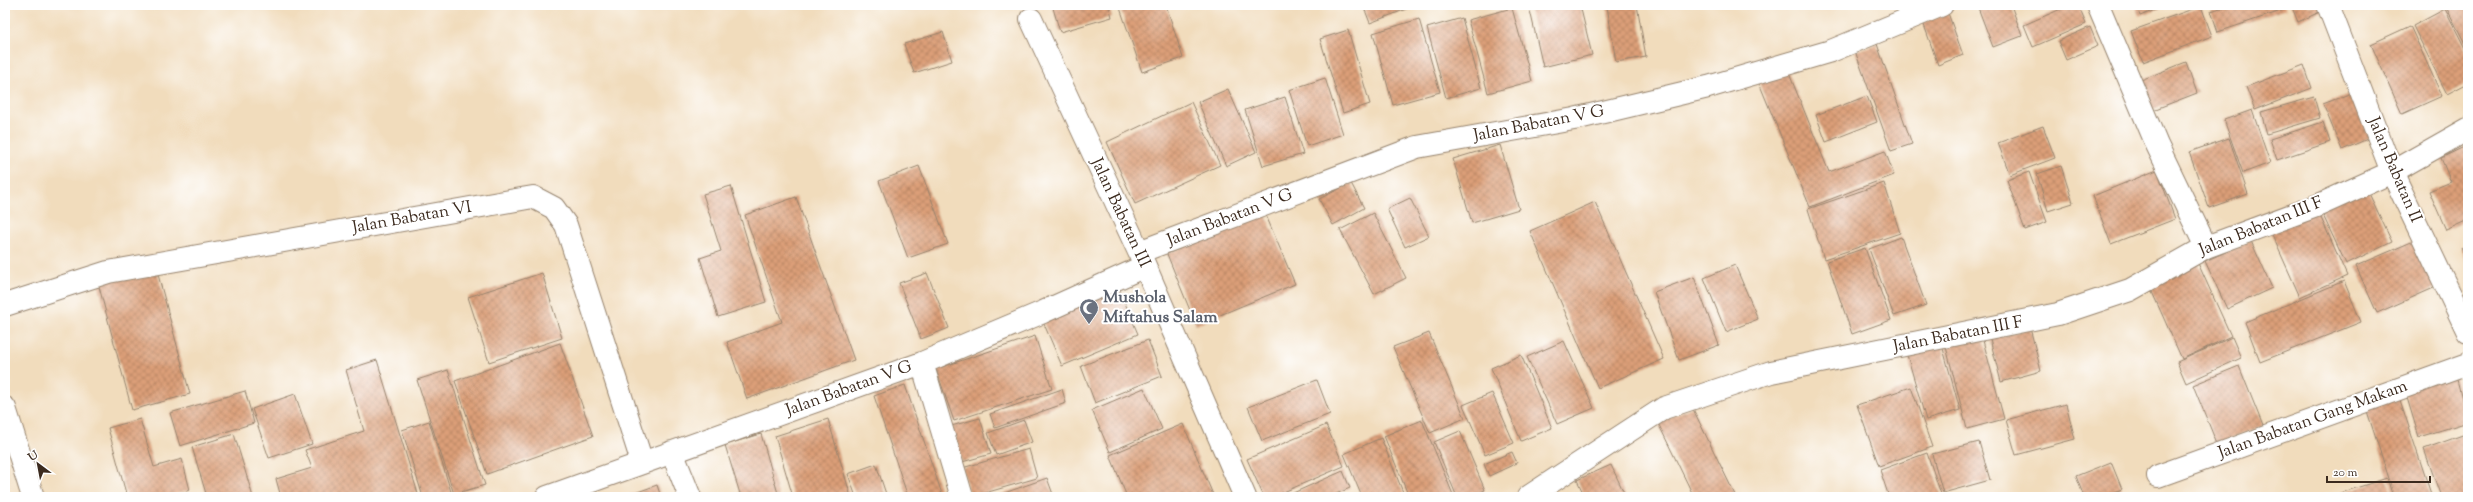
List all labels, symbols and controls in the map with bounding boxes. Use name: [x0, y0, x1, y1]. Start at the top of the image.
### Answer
street label: Jalan Babatan V G: [1470, 100, 1607, 149]
street label: Jalan Babatan II: [2361, 112, 2427, 227]
street label: Jalan Babatan III: [1084, 153, 1156, 272]
street label: Jalan Babatan V G: [1163, 183, 1296, 253]
street label: Jalan Babatan III F: [2195, 191, 2327, 263]
street label: Jalan Babatan VI: [349, 196, 474, 240]
place label: Mushola Miftahus Salam: [1103, 286, 1218, 330]
mosque icon: Mushola Miftahus Salam: [1078, 297, 1100, 325]
street label: Jalan Babatan III F: [1890, 311, 2025, 360]
street label: Jalan Babatan V G: [781, 355, 916, 423]
street label: Jalan Babatan Gang Makam: [2214, 375, 2411, 466]
north arrow: [18, 444, 58, 484]
text: U: [24, 447, 41, 466]
scale bar: [2327, 458, 2430, 484]
text: 20 m: [2333, 464, 2358, 482]

